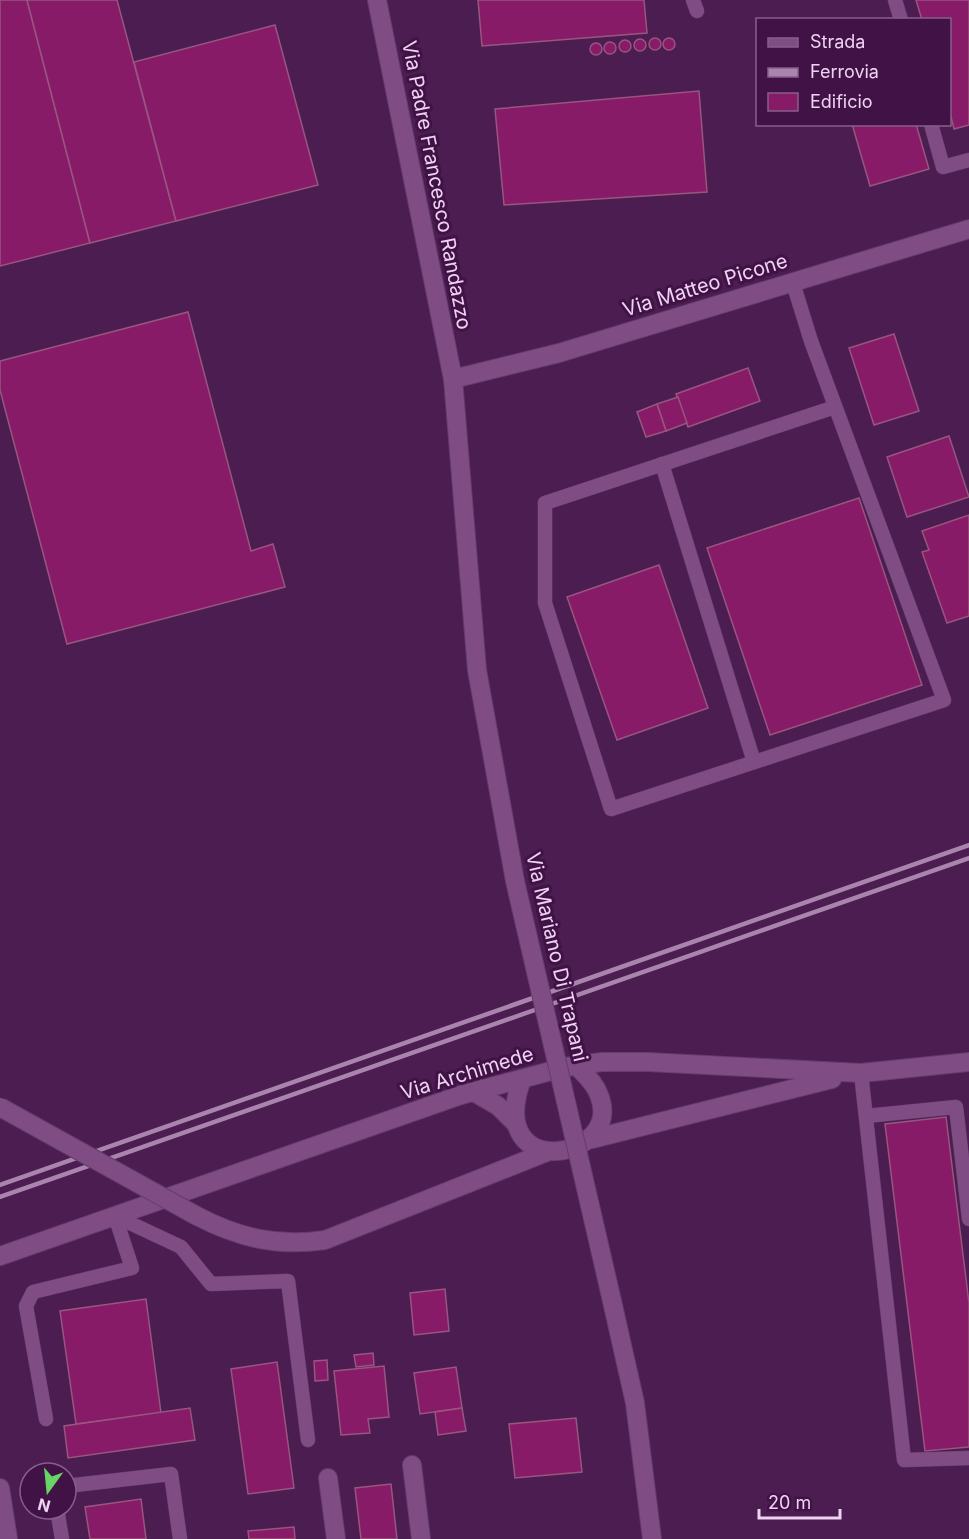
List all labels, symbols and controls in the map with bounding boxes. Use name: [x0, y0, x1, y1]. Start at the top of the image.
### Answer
legend: [756, 18, 951, 126]
text: Strada: [810, 31, 865, 52]
street label: Via Padre Francesco Randazzo: [397, 39, 477, 331]
text: Ferrovia: [810, 61, 879, 82]
text: Edificio: [810, 91, 873, 112]
street label: Via Matteo Picone: [620, 249, 790, 321]
street label: Via Mariano Di Trapani: [521, 850, 593, 1064]
street label: Via Archimede: [398, 1041, 536, 1105]
north arrow: [18, 1461, 78, 1521]
scale bar: [759, 1482, 840, 1520]
text: 20 m: [768, 1492, 811, 1513]
text: N: [36, 1494, 53, 1517]

